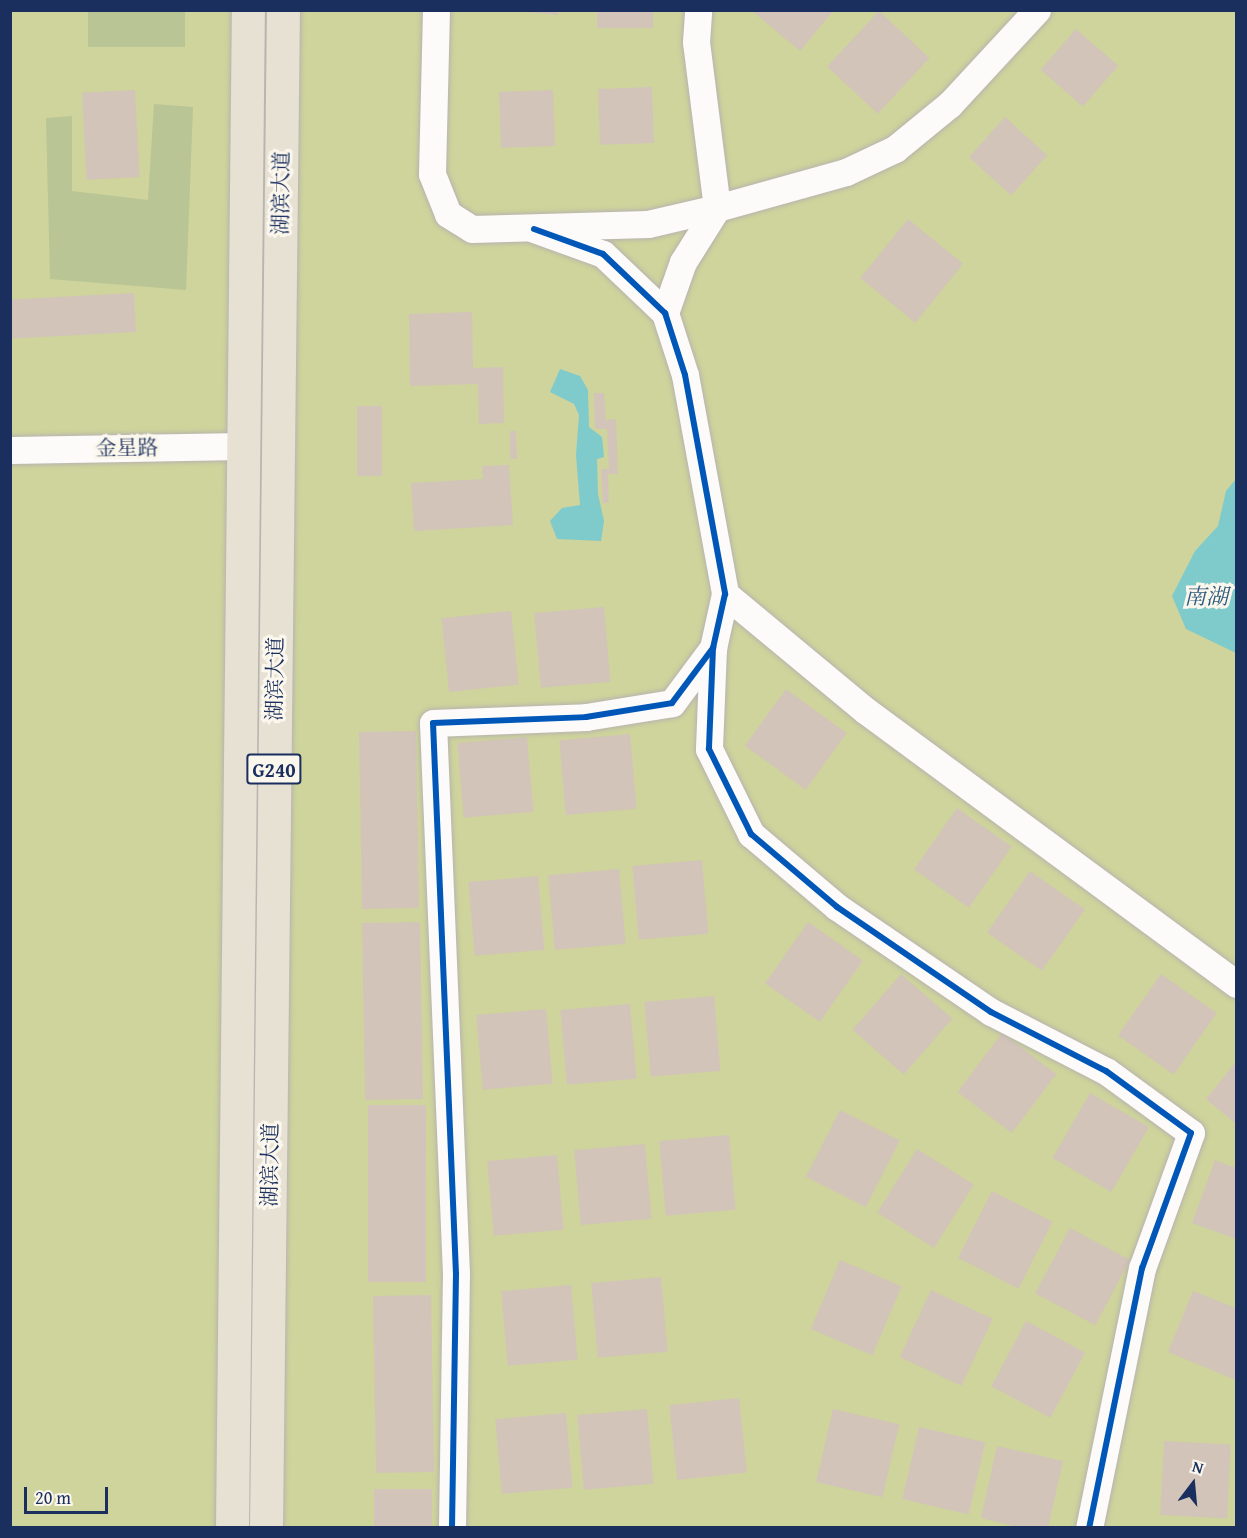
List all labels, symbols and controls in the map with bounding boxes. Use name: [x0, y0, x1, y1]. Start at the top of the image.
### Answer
street label: 湖滨大道: [268, 151, 294, 235]
street label: 金星路: [95, 435, 159, 461]
water label: 南湖: [1184, 584, 1228, 610]
street label: 湖滨大道: [262, 637, 288, 721]
road number: G240: [246, 752, 302, 786]
street label: 湖滨大道: [257, 1123, 283, 1207]
north arrow: [1163, 1454, 1223, 1514]
text: N: [1190, 1454, 1206, 1480]
scale bar: [27, 1475, 111, 1513]
text: 20 m: [35, 1484, 71, 1511]

